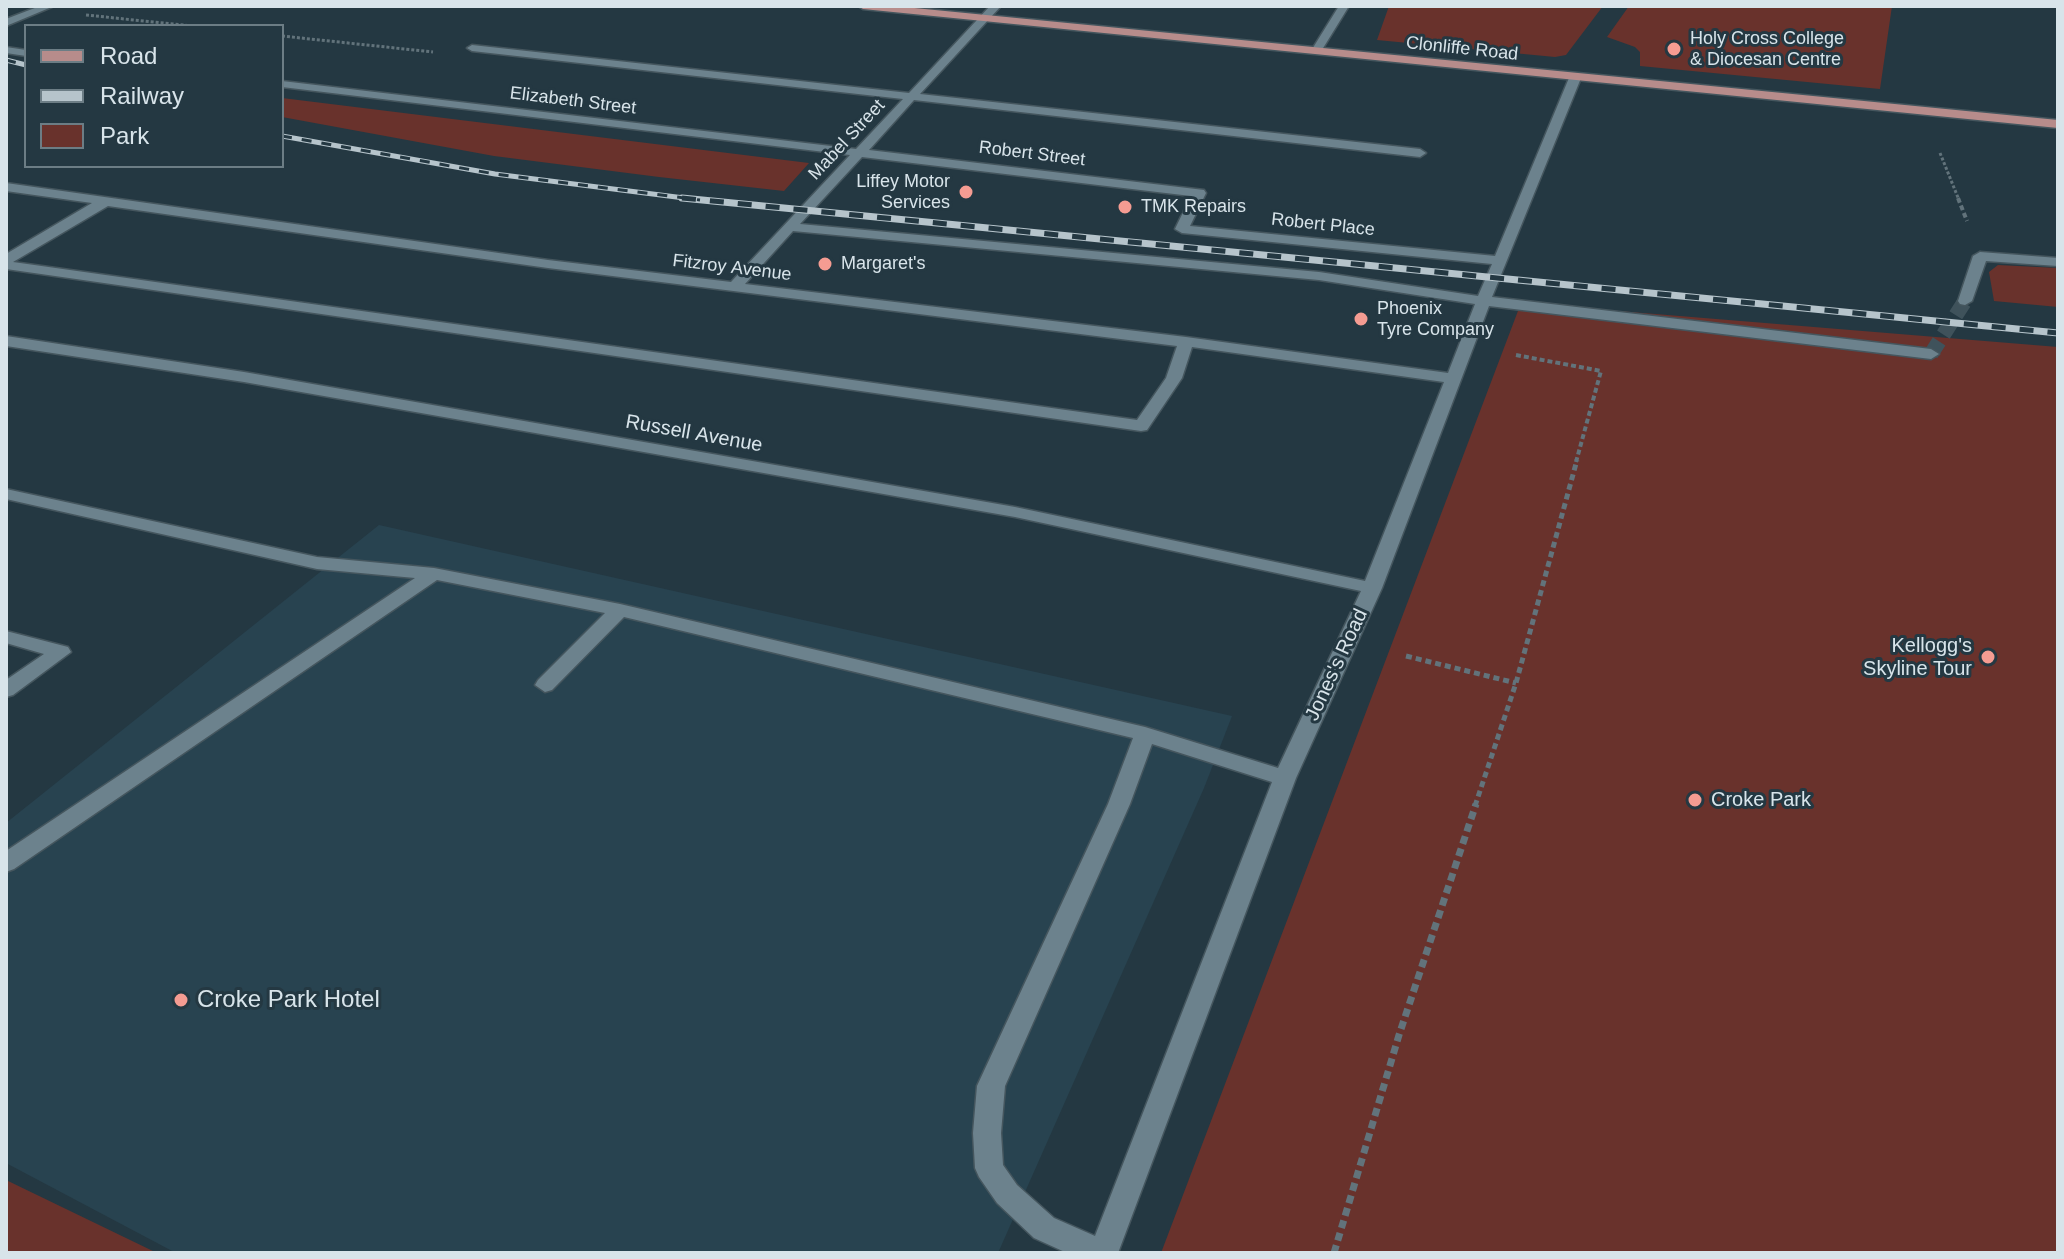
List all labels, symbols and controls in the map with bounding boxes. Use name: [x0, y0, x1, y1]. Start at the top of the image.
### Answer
legend: [24, 24, 284, 168]
place label: Holy Cross College & Diocesan Centre: [1690, 28, 1844, 70]
street label: Clonliffe Road: [1405, 32, 1519, 66]
marker: Holy Cross College & Diocesan Centre: [1665, 40, 1683, 58]
text: Road: [100, 42, 157, 69]
text: Railway: [100, 82, 184, 109]
street label: Elizabeth Street: [509, 83, 637, 119]
street label: Mabel Street: [804, 95, 890, 185]
text: Park: [100, 122, 149, 149]
street label: Robert Street: [978, 137, 1086, 171]
place label: Liffey Motor Services: [856, 171, 950, 214]
marker: Liffey Motor Services: [957, 183, 975, 201]
place label: TMK Repairs: [1141, 196, 1246, 218]
marker: TMK Repairs: [1116, 198, 1134, 216]
street label: Robert Place: [1270, 209, 1376, 241]
street label: Fitzroy Avenue: [671, 250, 793, 286]
place label: Margaret's: [841, 253, 925, 275]
marker: Margaret's: [816, 255, 834, 273]
place label: Phoenix Tyre Company: [1377, 298, 1494, 340]
marker: Phoenix Tyre Company: [1352, 310, 1370, 328]
street label: Russell Avenue: [624, 410, 764, 458]
street label: Jones's Road: [1301, 605, 1373, 725]
place label: Kellogg's Skyline Tour: [1863, 634, 1972, 681]
marker: Kellogg's Skyline Tour: [1979, 648, 1997, 666]
place label: Croke Park: [1711, 788, 1811, 812]
marker: Croke Park: [1686, 791, 1704, 809]
place label: Croke Park Hotel: [197, 986, 380, 1014]
marker: Croke Park Hotel: [172, 991, 190, 1009]

